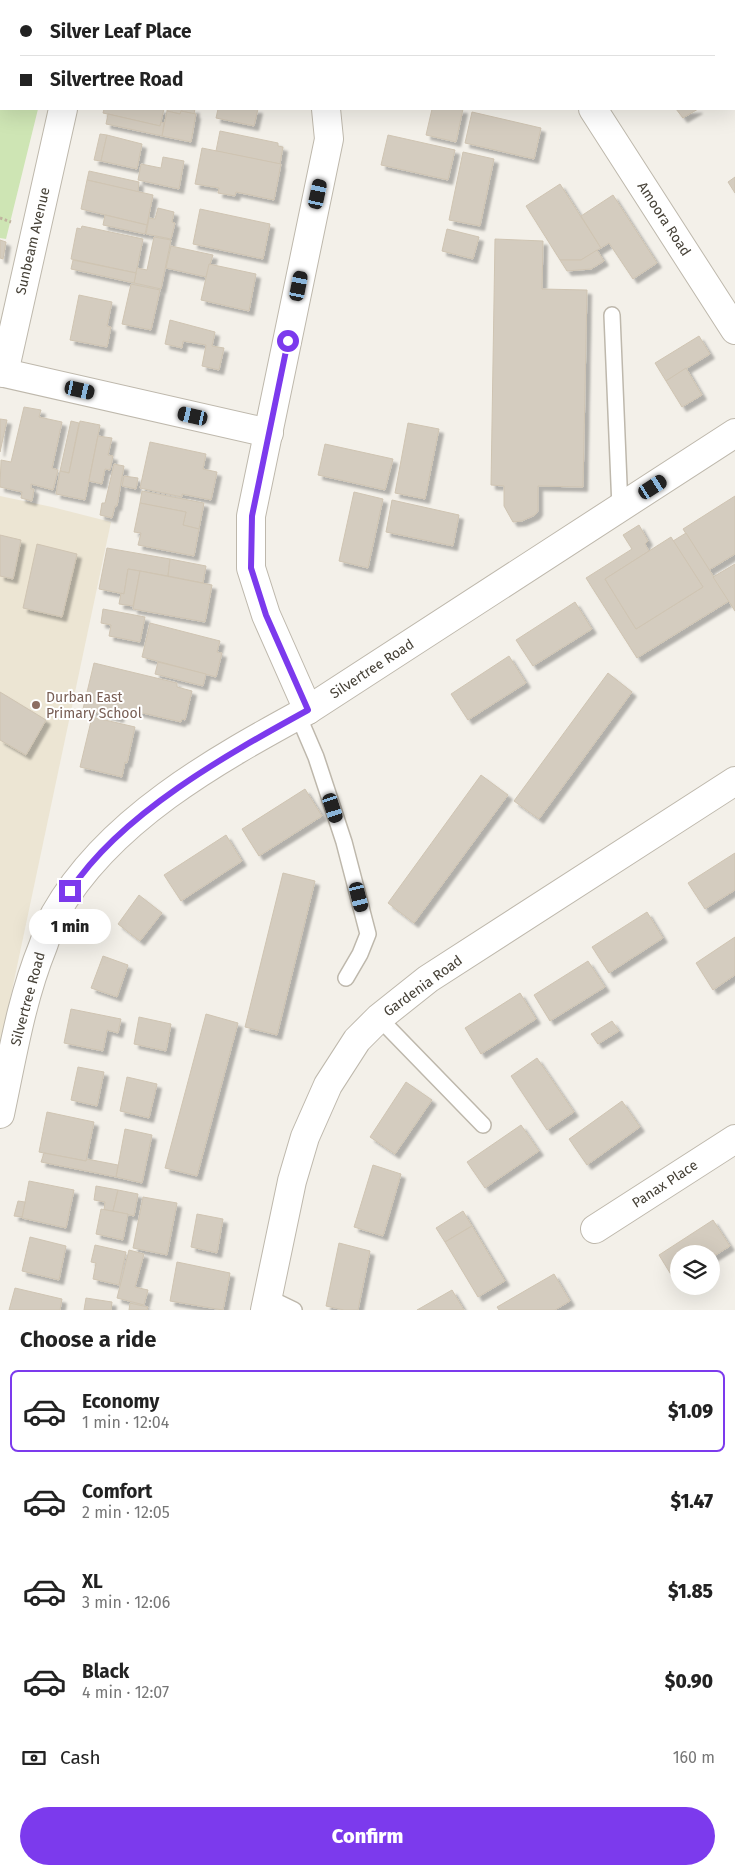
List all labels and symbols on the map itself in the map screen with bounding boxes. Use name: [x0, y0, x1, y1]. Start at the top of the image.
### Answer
car: [307, 178, 328, 210]
street label: Amoora Road: [634, 179, 694, 259]
street label: Sunbeam Avenue: [12, 186, 54, 296]
car: [288, 270, 309, 302]
route start: [277, 330, 299, 352]
car: [63, 379, 96, 401]
car: [176, 405, 209, 427]
car: [636, 473, 669, 501]
street label: Silvertree Road: [327, 636, 417, 702]
place label: Durban East Primary School: [46, 689, 142, 722]
marker: Durban East Primary School: [30, 699, 42, 711]
car: [321, 791, 344, 825]
route end: [59, 880, 81, 902]
car: [348, 881, 369, 913]
callout: 1 min: [29, 908, 111, 944]
street label: Silvertree Road: [7, 950, 49, 1048]
street label: Gardenia Road: [380, 952, 466, 1020]
street label: Panax Place: [629, 1156, 701, 1212]

